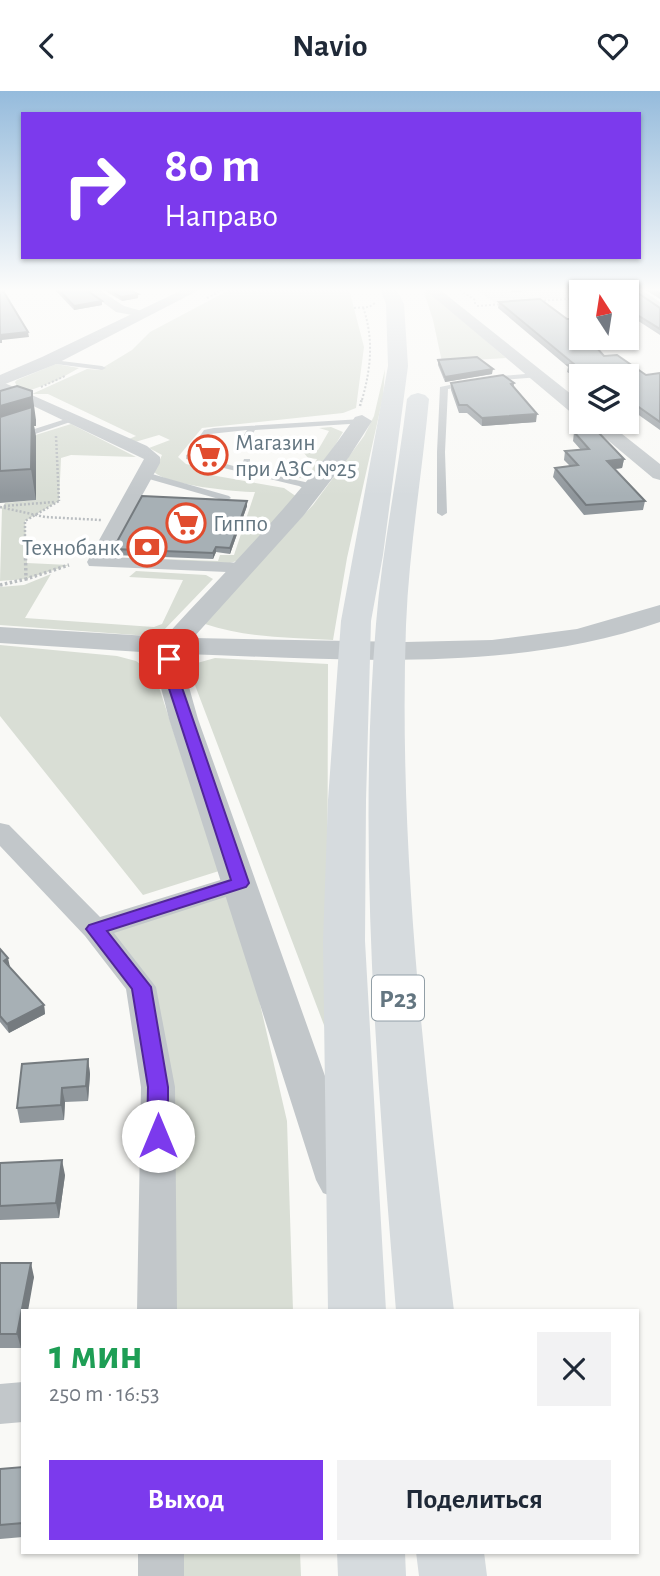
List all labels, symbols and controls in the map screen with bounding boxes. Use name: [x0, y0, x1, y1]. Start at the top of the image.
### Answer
icon: back: [28, 27, 66, 65]
icon: heart: [594, 27, 632, 65]
text: Navio: [292, 30, 368, 62]
icon: right: [49, 140, 140, 231]
text: 80 m: [164, 142, 261, 191]
text: Направо: [164, 200, 278, 232]
north arrow: [569, 280, 639, 350]
map controls: [569, 280, 639, 434]
button: layers: [569, 364, 639, 434]
place label: Магазин при АЗС №25: [235, 432, 357, 481]
supermarket icon: Магазин при АЗС №25: [187, 434, 229, 476]
supermarket icon: Гиппо: [165, 502, 207, 544]
place label: Гиппо: [213, 513, 268, 536]
bank icon: Технобанк: [126, 526, 168, 568]
place label: Технобанк: [22, 537, 120, 560]
pin: [139, 629, 199, 689]
icon: arrive: [150, 640, 188, 678]
road number: Р23: [372, 976, 424, 1021]
position arrow: [121, 1099, 195, 1173]
button: close: [537, 1332, 611, 1406]
text: 1 мин: [49, 1334, 143, 1376]
text: 250 m · 16:53: [49, 1383, 159, 1406]
button: Выход: [49, 1460, 323, 1540]
button: Поделиться: [337, 1460, 611, 1540]

